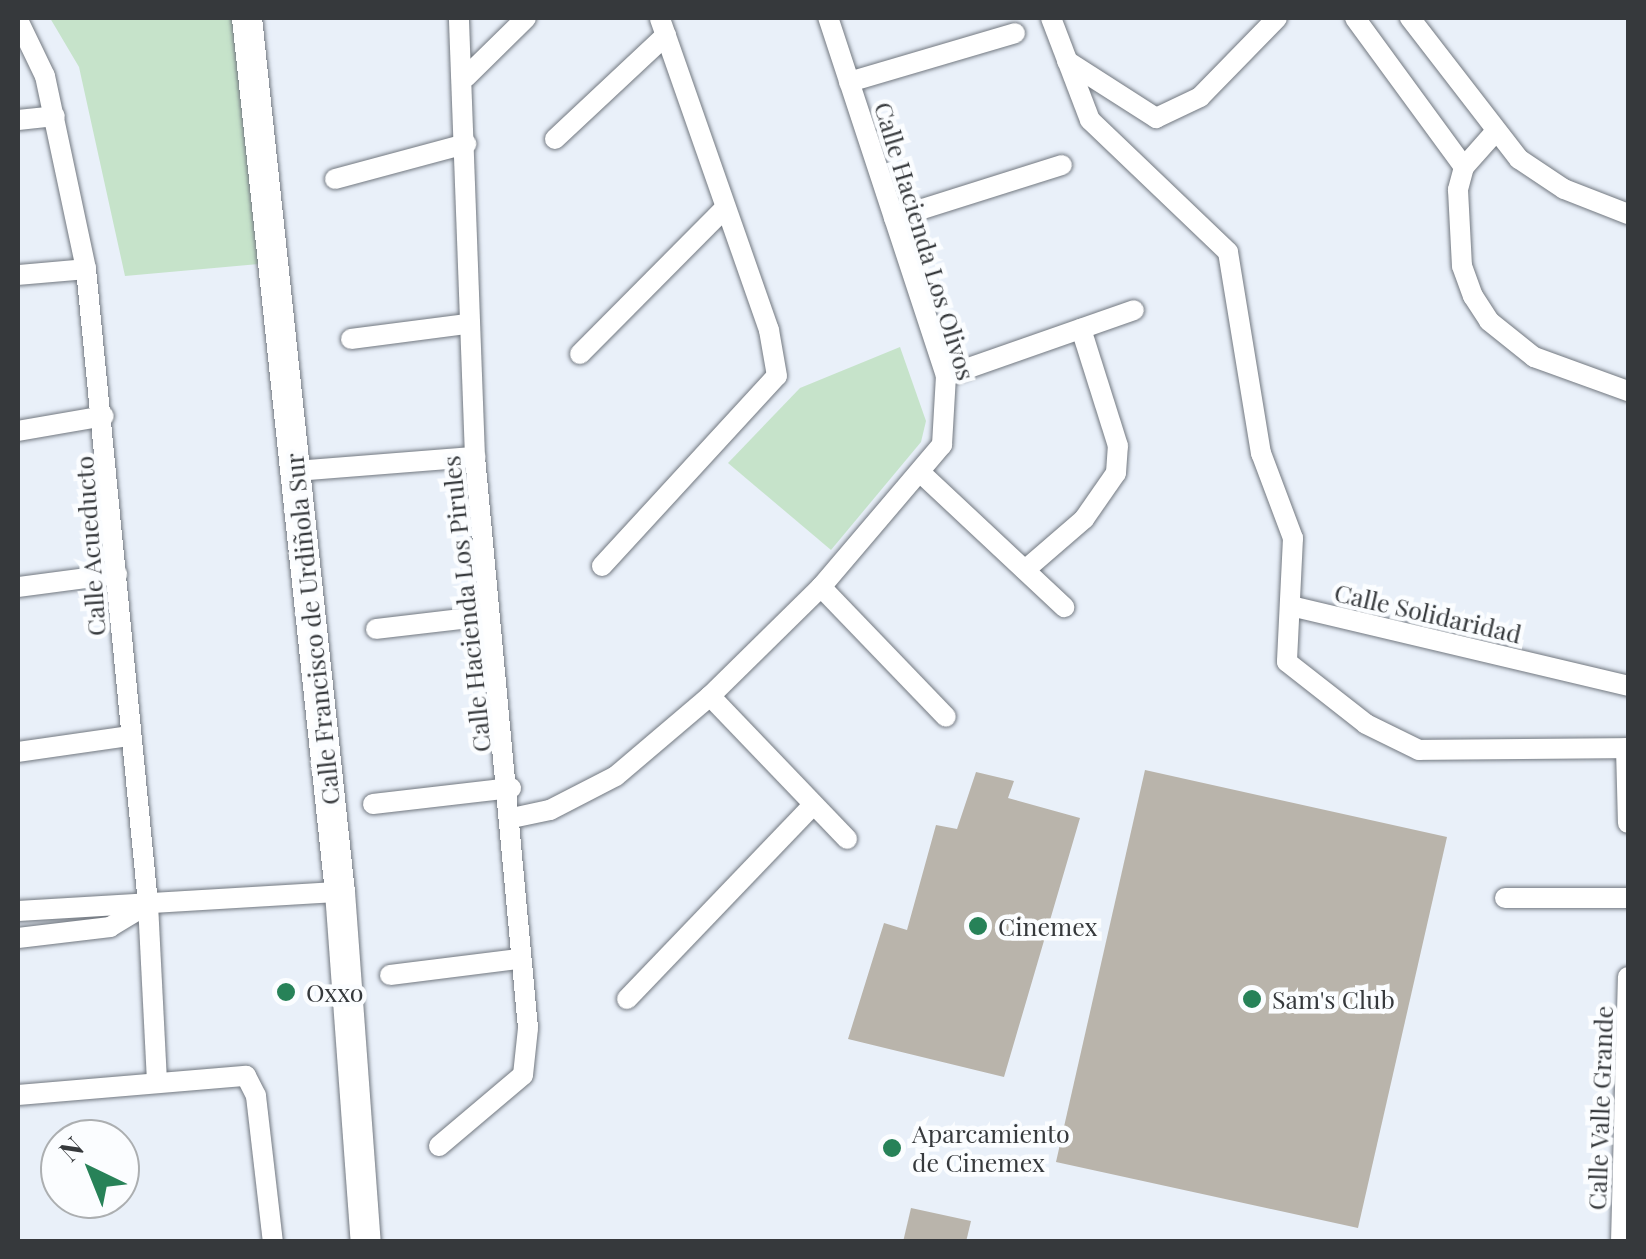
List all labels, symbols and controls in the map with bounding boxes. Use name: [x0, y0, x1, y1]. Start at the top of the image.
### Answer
street label: Calle Hacienda Los Olivos: [868, 98, 982, 384]
street label: Calle Francisco de Urdiñola Sur: [279, 451, 345, 807]
street label: Calle Acueducto: [69, 454, 111, 638]
street label: Calle Hacienda Los Pirules: [435, 454, 497, 754]
street label: Calle Solidaridad: [1332, 577, 1524, 649]
place label: Cinemex: [998, 911, 1098, 941]
marker: Cinemex: [967, 915, 989, 937]
place label: Oxxo: [306, 977, 363, 1007]
marker: Oxxo: [275, 981, 297, 1003]
place label: Sam's Club: [1272, 984, 1395, 1014]
marker: Sam's Club: [1241, 988, 1263, 1010]
street label: Calle Valle Grande: [1581, 1005, 1619, 1211]
north arrow: [40, 1119, 140, 1219]
place label: Aparcamiento de Cinemex: [912, 1119, 1070, 1178]
text: N: [51, 1128, 91, 1169]
marker: Aparcamiento de Cinemex: [881, 1137, 903, 1159]

